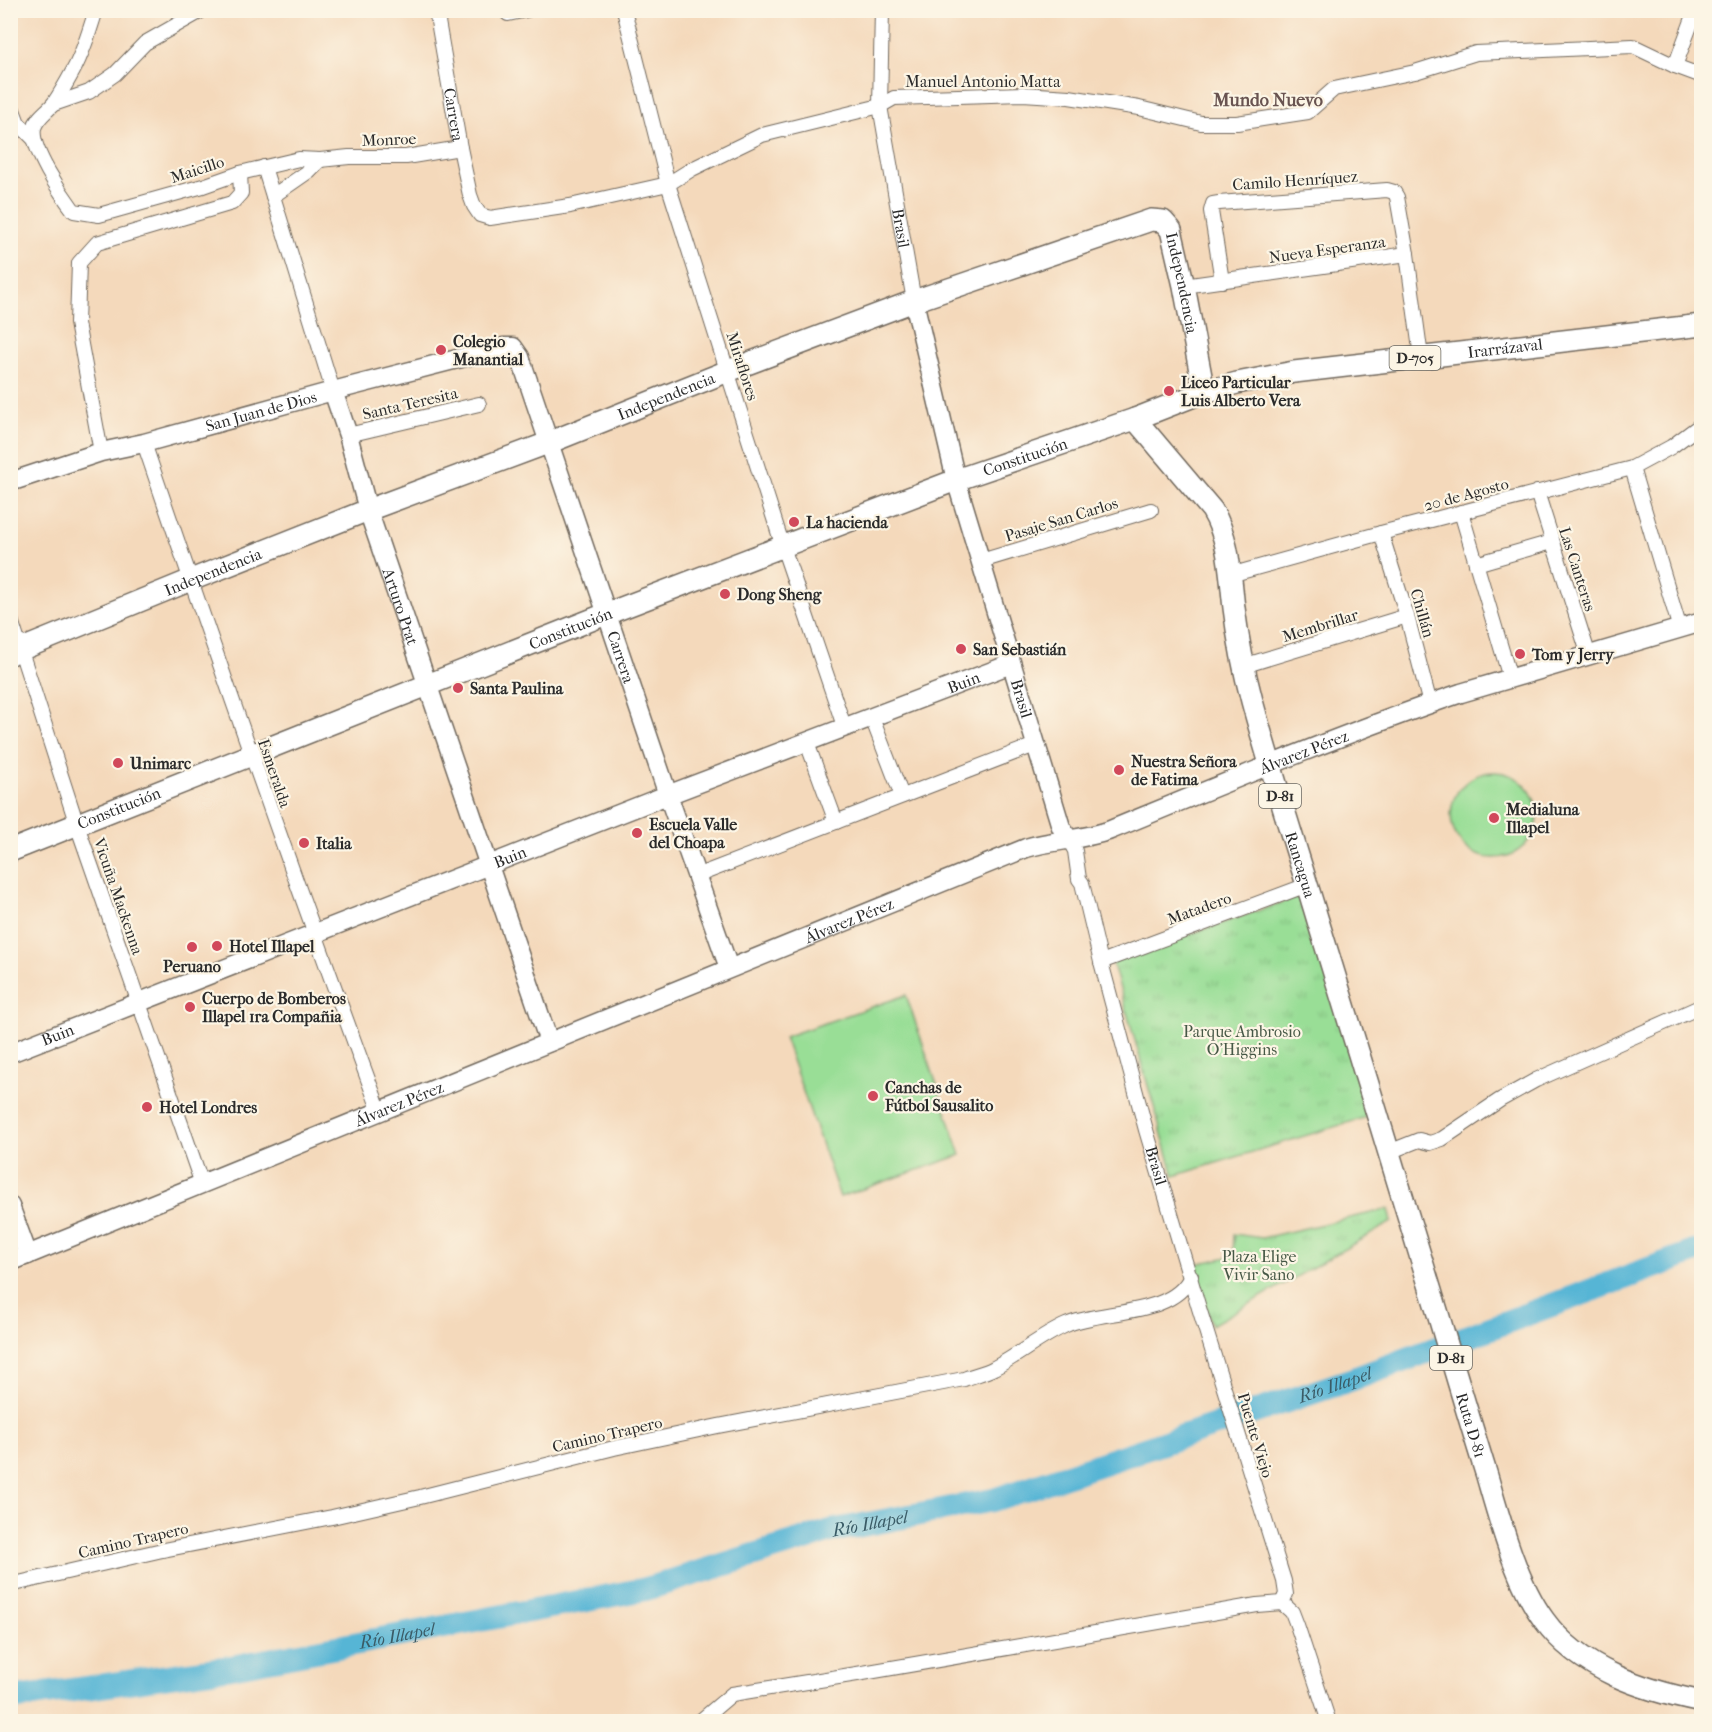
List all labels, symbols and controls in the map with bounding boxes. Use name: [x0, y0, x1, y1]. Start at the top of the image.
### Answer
street label: Manuel Antonio Matta: [905, 72, 1061, 91]
street label: Carrera: [440, 86, 468, 143]
district label: Mundo Nuevo: [1212, 90, 1323, 111]
street label: Monroe: [361, 129, 417, 150]
street label: Maicillo: [168, 152, 226, 187]
street label: Camilo Henríquez: [1232, 167, 1358, 194]
street label: Brasil: [888, 207, 914, 250]
street label: Independencia: [1162, 230, 1202, 336]
street label: Nueva Esperanza: [1268, 232, 1387, 267]
street label: Miraflores: [722, 329, 763, 403]
place label: Colegio Manantial: [452, 332, 524, 369]
street label: Irarrázaval: [1466, 334, 1544, 362]
marker: Colegio Manantial: [434, 343, 448, 357]
road number: D-705: [1390, 346, 1440, 370]
street label: Independencia: [615, 368, 718, 424]
place label: Liceo Particular Luis Alberto Vera: [1181, 373, 1301, 410]
street label: Santa Teresita: [361, 383, 460, 424]
marker: Liceo Particular Luis Alberto Vera: [1162, 384, 1176, 398]
street label: San Juan de Dios: [203, 387, 319, 436]
street label: Constitución: [980, 434, 1071, 480]
street label: 20 de Agosto: [1422, 474, 1511, 515]
street label: Pasaje San Carlos: [1002, 493, 1120, 546]
place label: La hacienda: [806, 513, 888, 532]
marker: La hacienda: [787, 515, 801, 529]
street label: Las Canteras: [1555, 525, 1600, 614]
street label: Independencia: [162, 544, 265, 600]
street label: Arturo Prat: [378, 565, 422, 648]
place label: Dong Sheng: [737, 585, 822, 605]
street label: Chillán: [1406, 586, 1439, 640]
marker: Dong Sheng: [718, 587, 732, 601]
street label: Constitución: [526, 603, 615, 654]
street label: Membrillar: [1280, 605, 1361, 646]
street label: Carrera: [603, 628, 639, 686]
place label: San Sebastián: [973, 640, 1067, 659]
marker: San Sebastián: [954, 642, 968, 656]
place label: Tom y Jerry: [1531, 645, 1615, 665]
marker: Tom y Jerry: [1513, 647, 1527, 661]
street label: Buin: [945, 668, 983, 697]
street label: Brasil: [1007, 677, 1037, 721]
place label: Santa Paulina: [470, 679, 564, 698]
marker: Santa Paulina: [451, 681, 465, 695]
street label: Álvarez Pérez: [1255, 726, 1351, 779]
street label: Esmeralda: [254, 736, 295, 811]
place label: Nuestra Señora de Fatima: [1131, 752, 1237, 789]
place label: Unimarc: [129, 754, 191, 773]
marker: Unimarc: [111, 756, 125, 770]
marker: Nuestra Señora de Fatima: [1112, 763, 1126, 777]
street label: Constitución: [74, 783, 164, 833]
road number: D-81: [1259, 784, 1301, 808]
place label: Medialuna Illapel: [1505, 800, 1580, 838]
marker: Medialuna Illapel: [1487, 811, 1501, 825]
place label: Escuela Valle del Choapa: [649, 815, 737, 853]
marker: Escuela Valle del Choapa: [630, 826, 644, 840]
street label: Rancagua: [1281, 829, 1320, 901]
street label: Vicuña Mackenna: [89, 834, 148, 958]
place label: Italia: [316, 834, 352, 853]
marker: Italia: [297, 836, 311, 850]
street label: Buin: [491, 842, 530, 872]
street label: Matadero: [1165, 888, 1234, 929]
street label: Álvarez Pérez: [801, 894, 896, 947]
place label: Hotel Illapel: [229, 937, 315, 957]
marker: Hotel Illapel: [210, 939, 224, 953]
marker: Peruano: [185, 940, 199, 954]
place label: Peruano: [163, 957, 221, 976]
place label: Cuerpo de Bomberos Illapel 1ra Compañia: [202, 989, 346, 1027]
marker: Cuerpo de Bomberos Illapel 1ra Compañia: [183, 1000, 197, 1014]
street label: Buin: [39, 1020, 77, 1050]
park label: Parque Ambrosio O'Higgins: [1183, 1022, 1301, 1059]
street label: Álvarez Pérez: [351, 1077, 446, 1131]
place label: Canchas de Fútbol Sausalito: [884, 1078, 993, 1115]
marker: Canchas de Fútbol Sausalito: [866, 1089, 880, 1103]
place label: Hotel Londres: [159, 1098, 257, 1117]
marker: Hotel Londres: [140, 1100, 154, 1114]
street label: Brasil: [1141, 1144, 1171, 1188]
park label: Plaza Elige Vivir Sano: [1222, 1247, 1296, 1284]
road number: D-81: [1430, 1346, 1472, 1370]
water label: Río Illapel: [1295, 1362, 1377, 1408]
street label: Puente Viejo: [1234, 1390, 1277, 1480]
street label: Ruta D-81: [1452, 1391, 1490, 1460]
street label: Camino Trapero: [550, 1413, 664, 1456]
water label: Río Illapel: [830, 1506, 912, 1542]
street label: Camino Trapero: [76, 1519, 190, 1562]
water label: Río Illapel: [357, 1619, 439, 1654]

